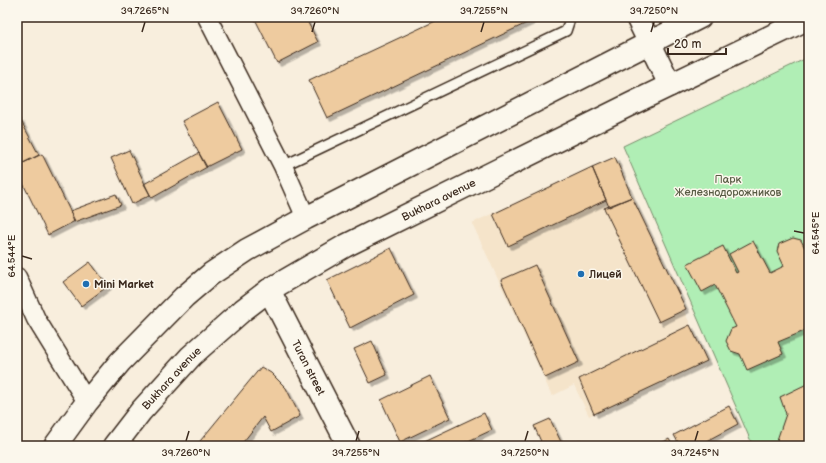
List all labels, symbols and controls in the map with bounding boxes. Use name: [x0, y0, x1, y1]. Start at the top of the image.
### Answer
text: 39.7265°N: [121, 5, 169, 17]
text: 39.7260°N: [291, 5, 339, 17]
text: 39.7255°N: [460, 5, 508, 17]
text: 39.7250°N: [630, 5, 678, 17]
scale bar: [668, 30, 726, 56]
text: 20 m: [674, 37, 701, 52]
park label: Парк Железнодорожников: [675, 173, 781, 199]
street label: Bukhara avenue: [399, 175, 478, 223]
text: 64.545°E: [810, 211, 822, 254]
text: 64.544°E: [6, 234, 18, 277]
place label: Лицей: [588, 268, 622, 281]
marker: Лицей: [576, 269, 586, 279]
place label: Mini Market: [94, 278, 154, 291]
marker: Mini Market: [81, 279, 91, 289]
street label: Turan street: [289, 338, 328, 398]
street label: Bukhara avenue: [139, 344, 204, 412]
text: 39.7260°N: [162, 447, 210, 459]
text: 39.7255°N: [332, 447, 380, 459]
text: 39.7250°N: [501, 447, 549, 459]
text: 39.7245°N: [671, 447, 719, 459]

